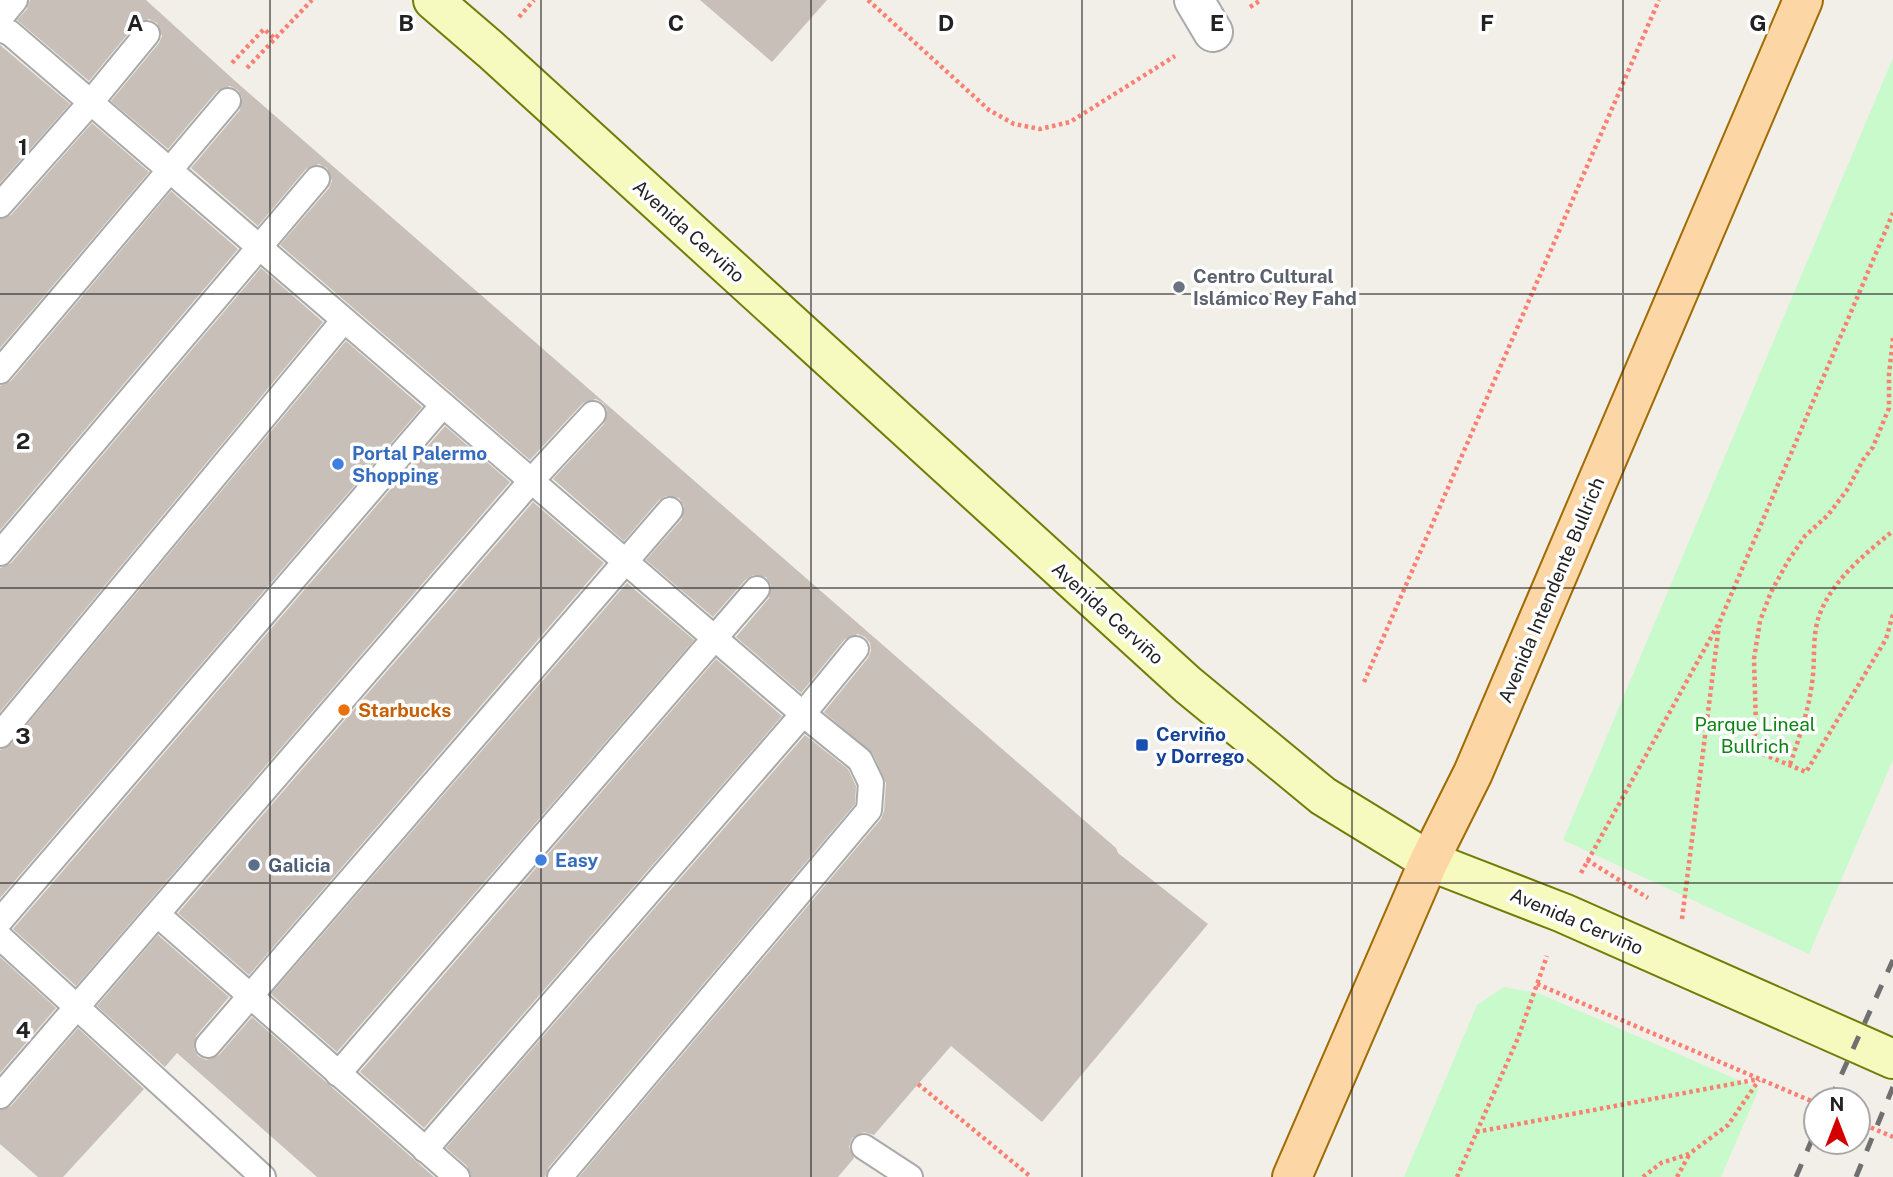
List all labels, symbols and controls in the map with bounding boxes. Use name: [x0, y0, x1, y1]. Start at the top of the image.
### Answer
text: A: [127, 9, 144, 36]
text: B: [398, 9, 414, 36]
text: C: [668, 9, 684, 36]
text: D: [938, 9, 954, 36]
text: E: [1210, 9, 1224, 36]
text: F: [1480, 9, 1494, 36]
text: G: [1749, 9, 1767, 36]
text: 1: [18, 133, 28, 160]
street label: Avenida Cerviño: [629, 175, 749, 287]
place label: Centro Cultural Islámico Rey Fahd: [1193, 265, 1357, 309]
marker: Centro Cultural Islámico Rey Fahd: [1171, 279, 1187, 295]
text: 2: [16, 427, 30, 454]
place label: Portal Palermo Shopping: [352, 442, 487, 486]
marker: Portal Palermo Shopping: [330, 456, 346, 472]
street label: Avenida Intendente Bullrich: [1493, 474, 1609, 706]
street label: Avenida Cerviño: [1048, 557, 1168, 669]
place label: Starbucks: [358, 699, 451, 721]
marker: Starbucks: [336, 702, 352, 718]
park label: Parque Lineal Bullrich: [1695, 713, 1815, 757]
text: 3: [15, 722, 31, 749]
place label: Cerviño y Dorrego: [1156, 723, 1245, 767]
marker: Cerviño y Dorrego: [1134, 737, 1150, 753]
place label: Easy: [555, 849, 599, 871]
marker: Easy: [533, 852, 549, 868]
place label: Galicia: [268, 854, 331, 876]
marker: Galicia: [246, 857, 262, 873]
street label: Avenida Cerviño: [1507, 883, 1647, 959]
text: 4: [15, 1016, 31, 1043]
north arrow: [1802, 1086, 1872, 1156]
text: N: [1830, 1093, 1844, 1115]

